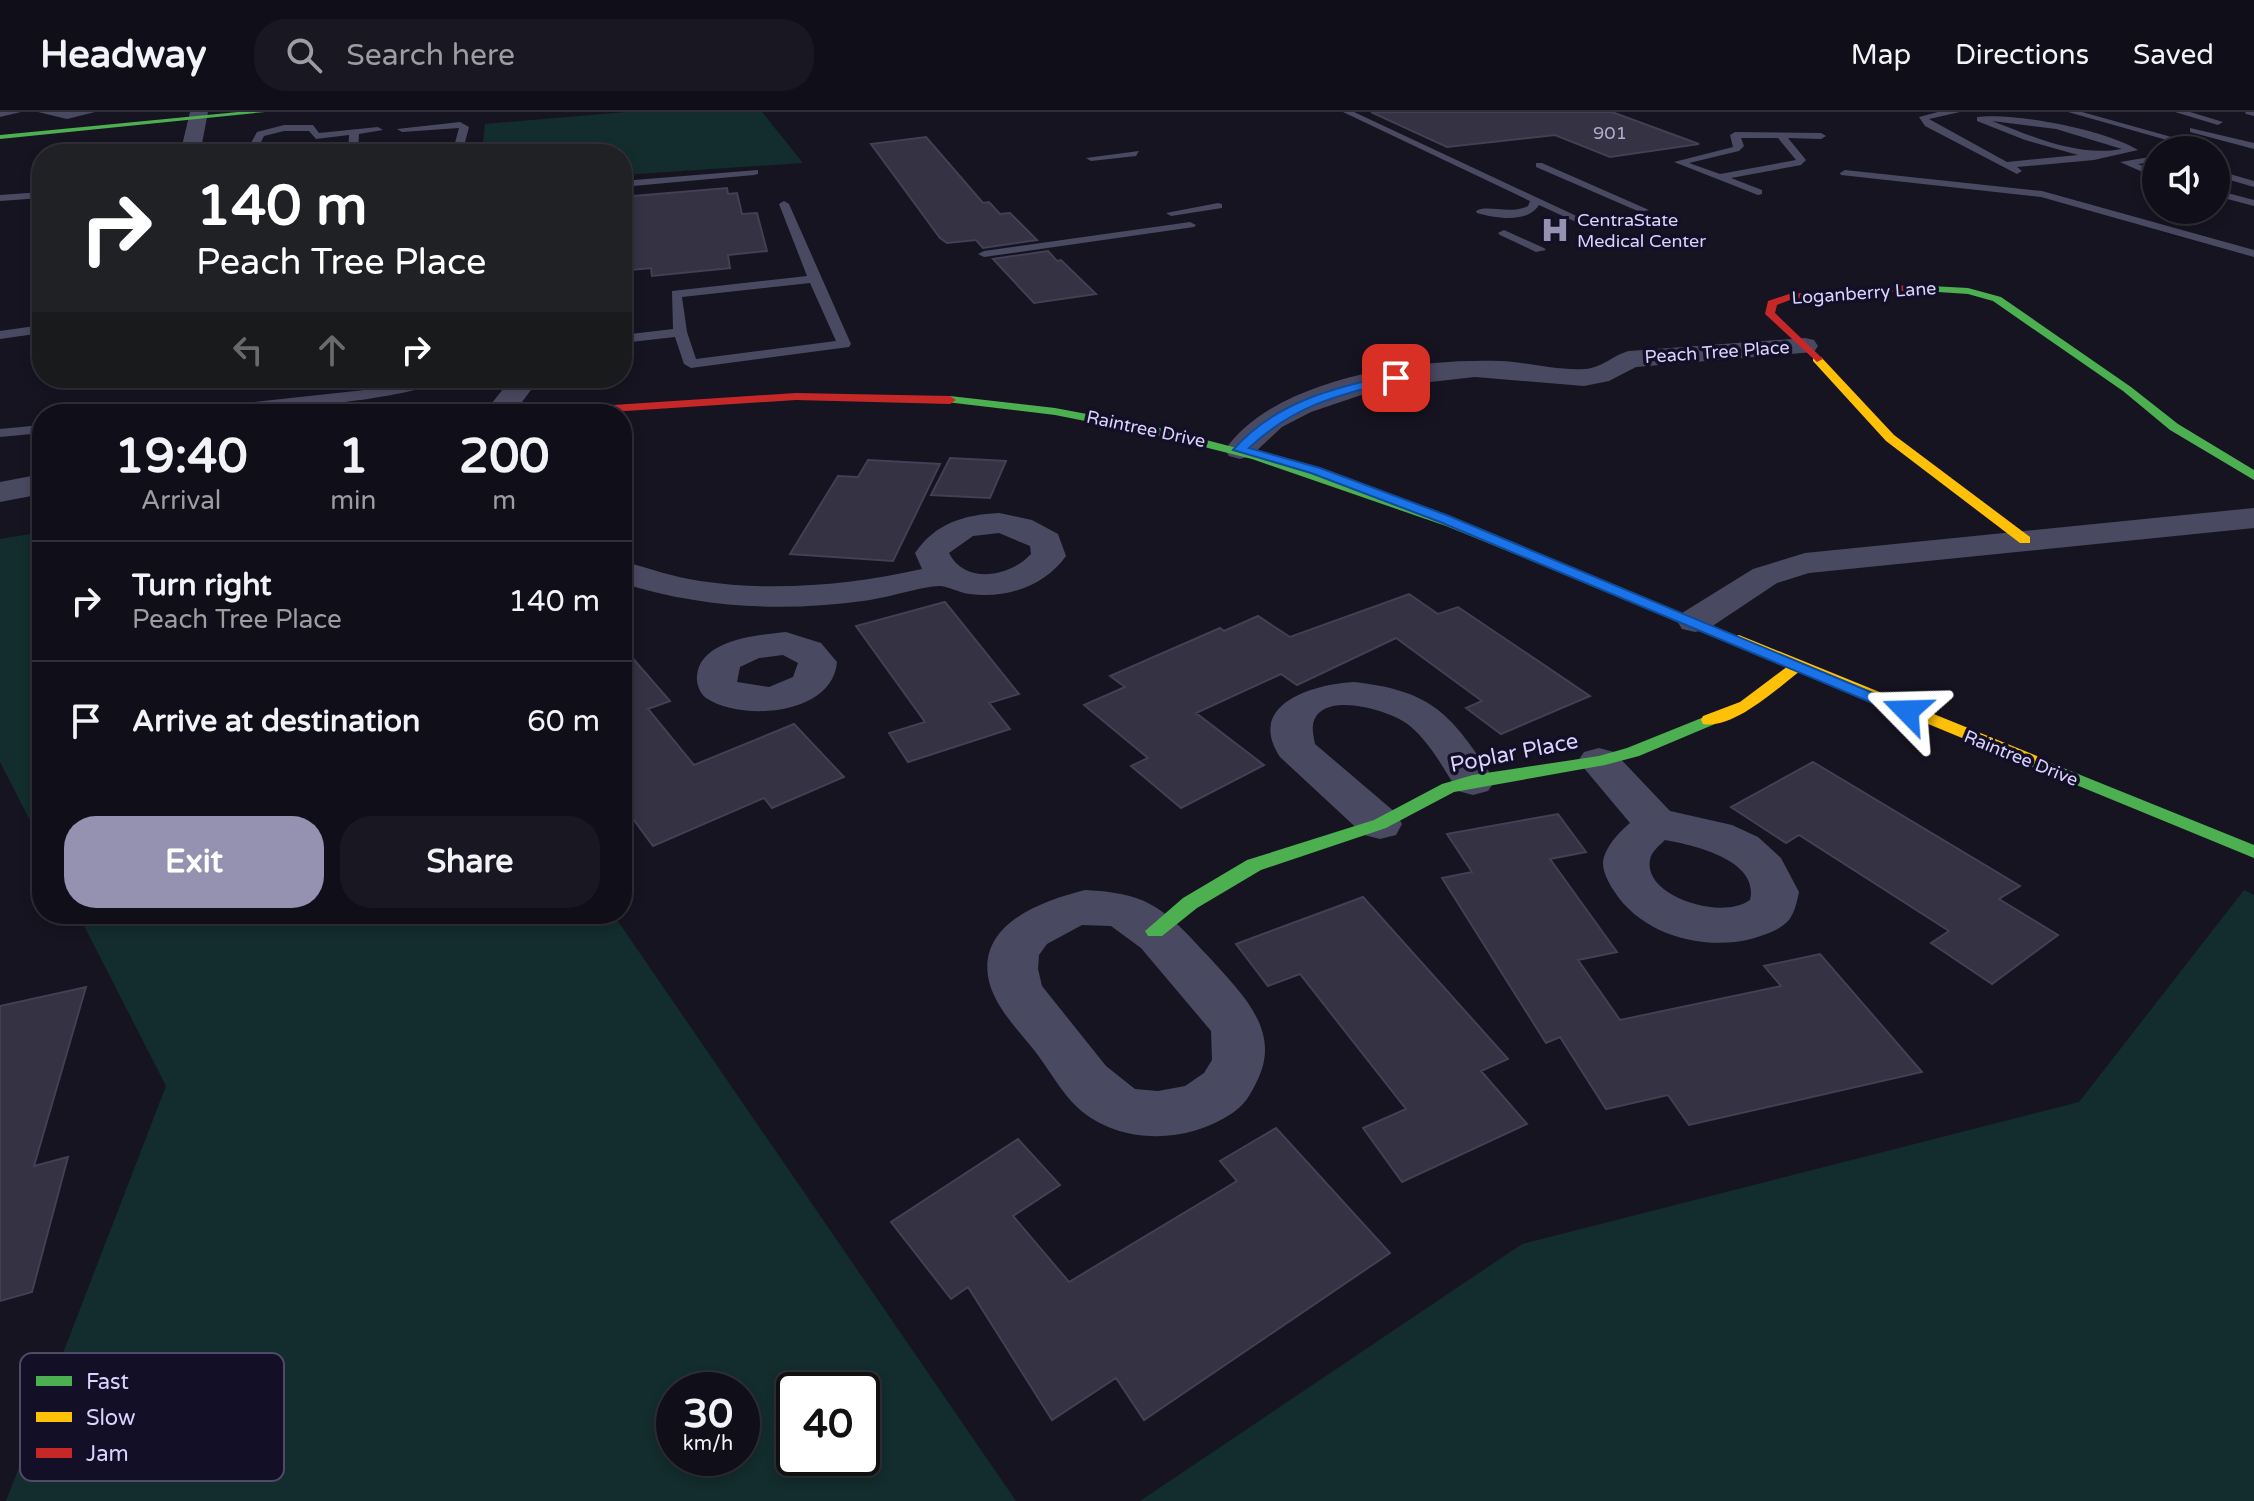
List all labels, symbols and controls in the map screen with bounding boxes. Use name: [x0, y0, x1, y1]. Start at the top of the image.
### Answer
search box: [254, 19, 814, 91]
text: Headway: [40, 32, 206, 78]
icon: search: [282, 33, 326, 77]
text: Search here: [346, 37, 515, 74]
text: Map: [1851, 38, 1911, 72]
text: Directions: [1955, 38, 2089, 72]
text: Saved: [2133, 38, 2214, 72]
house number: 901: [1593, 122, 1627, 144]
map controls: [2142, 136, 2230, 224]
button: sound: [2142, 136, 2230, 224]
text: 140 m: [196, 173, 367, 240]
icon: right: [64, 176, 168, 280]
place label: CentraState Medical Center: [1577, 209, 1706, 252]
hospital icon: CentraState Medical Center: [1540, 215, 1570, 245]
text: Peach Tree Place: [196, 241, 486, 284]
street label: Loganberry Lane: [1791, 277, 1937, 309]
icon: left: [226, 328, 270, 372]
icon: ahead: [310, 328, 354, 372]
icon: right: [394, 328, 438, 372]
street label: Peach Tree Place: [1644, 336, 1790, 368]
pin: [1362, 344, 1430, 412]
icon: arrive: [1374, 356, 1418, 400]
street label: Raintree Drive: [1085, 406, 1207, 452]
text: 19:40: [115, 428, 248, 486]
text: 1: [338, 428, 368, 486]
text: 200: [459, 428, 549, 486]
text: Arrival: [141, 485, 221, 516]
text: min: [330, 485, 376, 516]
text: m: [492, 485, 516, 516]
text: Turn right: [132, 567, 272, 604]
icon: right: [64, 579, 108, 623]
text: 140 m: [508, 583, 600, 620]
text: Peach Tree Place: [132, 604, 342, 635]
position arrow: [1865, 669, 1949, 753]
icon: arrive: [64, 699, 108, 743]
text: Arrive at destination: [132, 703, 420, 740]
text: 60 m: [527, 703, 600, 740]
street label: Raintree Drive: [1961, 725, 2081, 791]
street label: Poplar Place: [1448, 728, 1580, 778]
button: Exit: [64, 816, 324, 908]
button: Share: [340, 816, 600, 908]
legend: [20, 1353, 284, 1481]
text: Fast: [86, 1369, 129, 1395]
speed limit sign: 40: [776, 1372, 880, 1476]
text: 30: [683, 1390, 733, 1438]
text: Slow: [86, 1405, 136, 1431]
text: km/h: [683, 1432, 733, 1456]
text: Jam: [86, 1441, 129, 1467]

